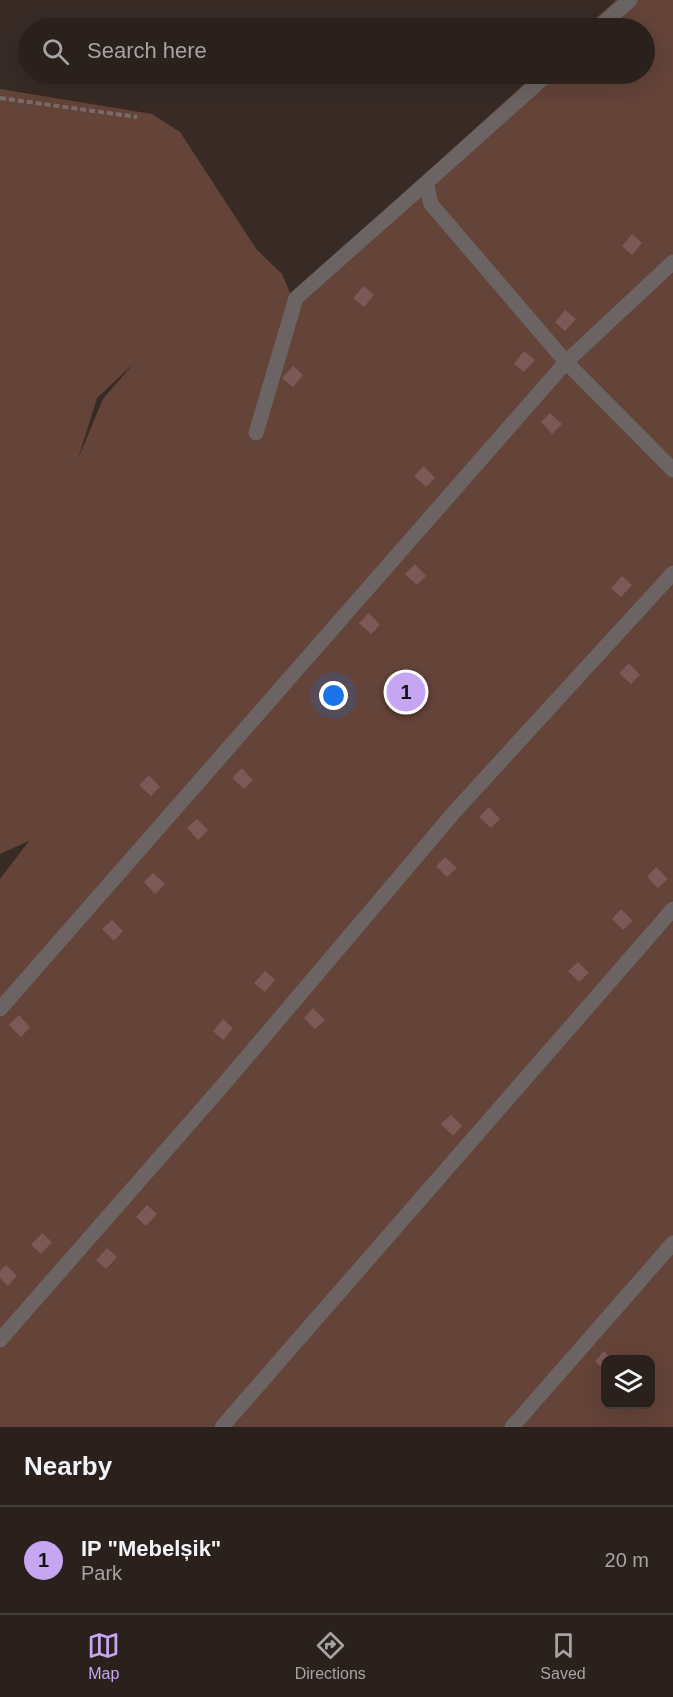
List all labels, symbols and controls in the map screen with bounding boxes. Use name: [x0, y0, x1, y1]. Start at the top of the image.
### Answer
search box: [18, 18, 655, 84]
icon: search: [39, 35, 72, 68]
text: Search here: [87, 38, 207, 63]
pin: 1: [386, 670, 426, 714]
your location: [319, 681, 348, 710]
map controls: [601, 1355, 655, 1409]
button: layers: [601, 1355, 655, 1409]
text: Nearby: [24, 1451, 112, 1481]
text: IP "Mebelșik": [81, 1536, 221, 1561]
text: 1: [38, 1549, 49, 1571]
text: 20 m: [605, 1549, 649, 1571]
text: Park: [81, 1562, 122, 1584]
tab: Map: [87, 1629, 120, 1683]
tab: Directions: [295, 1629, 366, 1683]
tab: Saved: [540, 1629, 586, 1683]

